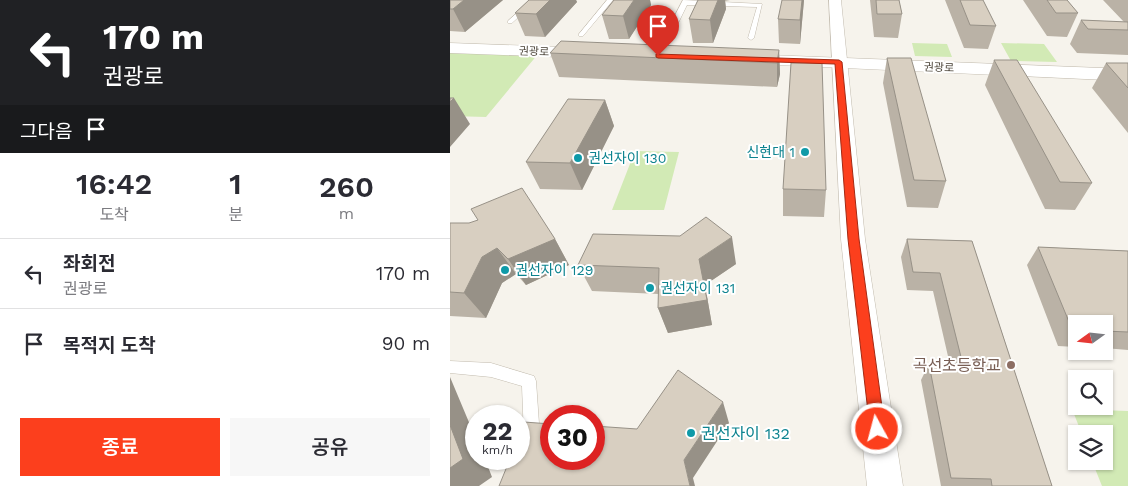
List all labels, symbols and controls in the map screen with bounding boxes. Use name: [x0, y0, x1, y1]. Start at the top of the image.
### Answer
pin: [637, 5, 679, 56]
icon: arrive: [644, 12, 672, 40]
text: 170 m: [103, 16, 204, 58]
icon: left: [20, 20, 85, 85]
street label: 권광로: [519, 44, 549, 59]
street label: 권광로: [924, 60, 954, 75]
text: 권광로: [103, 64, 164, 89]
icon: arrive: [82, 115, 110, 143]
text: 그다음: [20, 120, 72, 143]
place label: 신현대 1: [746, 144, 795, 160]
marker: 신현대 1: [799, 146, 811, 158]
place label: 권선자이 130: [588, 150, 666, 166]
marker: 권선자이 130: [572, 152, 584, 164]
text: 16:42: [76, 166, 152, 201]
text: 1: [229, 166, 242, 201]
text: 260: [319, 169, 374, 204]
text: m: [339, 204, 354, 223]
text: 도착: [99, 205, 129, 224]
text: 분: [228, 205, 243, 224]
text: 좌회전: [63, 252, 115, 275]
icon: left: [20, 260, 48, 288]
text: 170 m: [376, 262, 430, 285]
place label: 권선자이 129: [515, 262, 593, 278]
marker: 권선자이 129: [499, 264, 511, 276]
text: 권광로: [63, 279, 107, 298]
place label: 권선자이 131: [660, 280, 735, 296]
marker: 권선자이 131: [644, 282, 656, 294]
north arrow: [1068, 315, 1112, 360]
map controls: [1068, 315, 1113, 470]
icon: arrive: [20, 330, 48, 358]
text: 90 m: [382, 332, 430, 355]
text: 목적지 도착: [63, 334, 156, 357]
place label: 곡선초등학교: [913, 356, 1001, 375]
marker: 곡선초등학교: [1005, 359, 1017, 371]
button: search: [1068, 370, 1113, 415]
position arrow: [850, 402, 902, 454]
speed limit sign: 30: [540, 405, 605, 470]
text: 22: [483, 417, 512, 446]
button: 종료: [20, 418, 220, 476]
button: 공유: [230, 418, 430, 476]
place label: 권선자이 132: [701, 424, 790, 443]
button: layers: [1068, 425, 1113, 470]
marker: 권선자이 132: [685, 427, 697, 439]
text: km/h: [482, 443, 513, 457]

